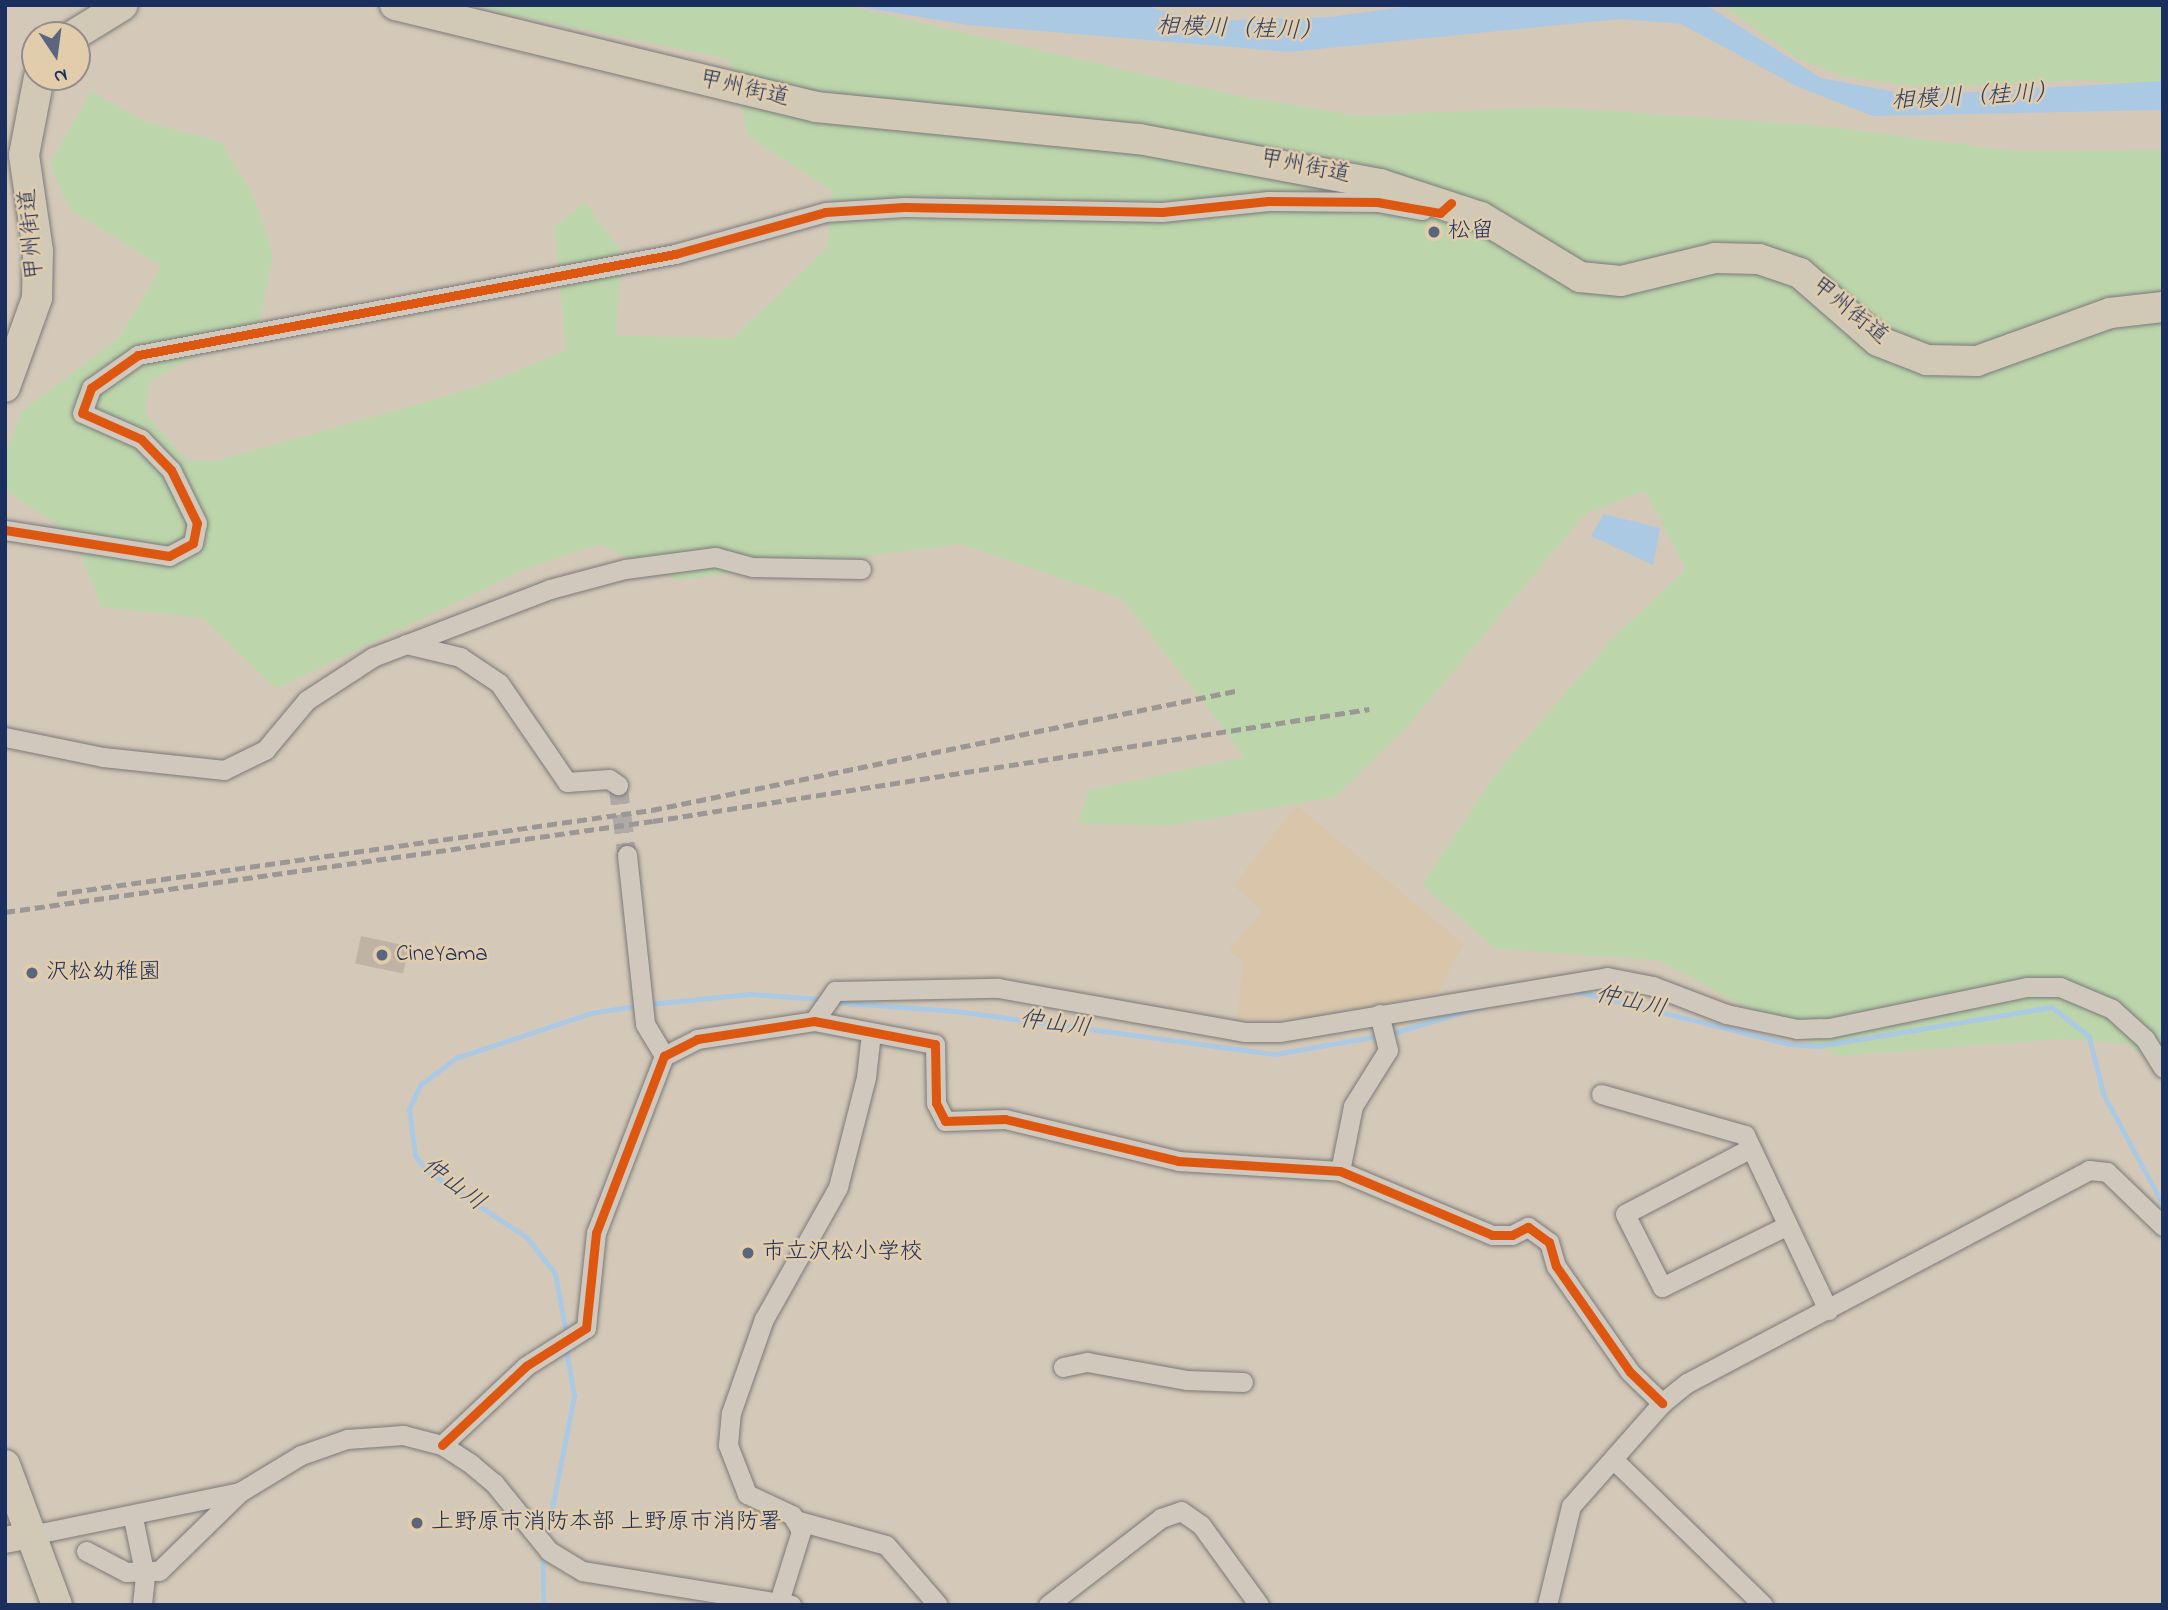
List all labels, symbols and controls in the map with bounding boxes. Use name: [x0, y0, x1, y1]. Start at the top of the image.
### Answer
water label: 相模川（桂川）: [1156, 13, 1324, 47]
north arrow: [21, 21, 91, 91]
text: N: [51, 60, 70, 90]
street label: 甲州街道: [696, 66, 792, 114]
water label: 相模川（桂川）: [1890, 79, 2060, 117]
street label: 甲州街道: [1257, 146, 1353, 190]
street label: 甲州街道: [15, 187, 51, 281]
place label: 松留: [1448, 218, 1494, 246]
marker: 松留: [1426, 224, 1442, 240]
street label: 甲州街道: [1805, 272, 1893, 352]
place label: CineYama: [396, 941, 488, 969]
marker: CineYama: [374, 947, 390, 963]
place label: 沢松幼稚園: [46, 959, 161, 987]
marker: 沢松幼稚園: [24, 965, 40, 981]
water label: 仲山川: [1593, 981, 1669, 1025]
water label: 仲山川: [1017, 1006, 1093, 1044]
water label: 仲山川: [416, 1152, 490, 1218]
place label: 市立沢松小学校: [762, 1239, 923, 1267]
marker: 市立沢松小学校: [740, 1245, 756, 1261]
place label: 上野原市消防本部 上野原市消防署: [431, 1509, 782, 1537]
marker: 上野原市消防本部 上野原市消防署: [409, 1515, 425, 1531]

